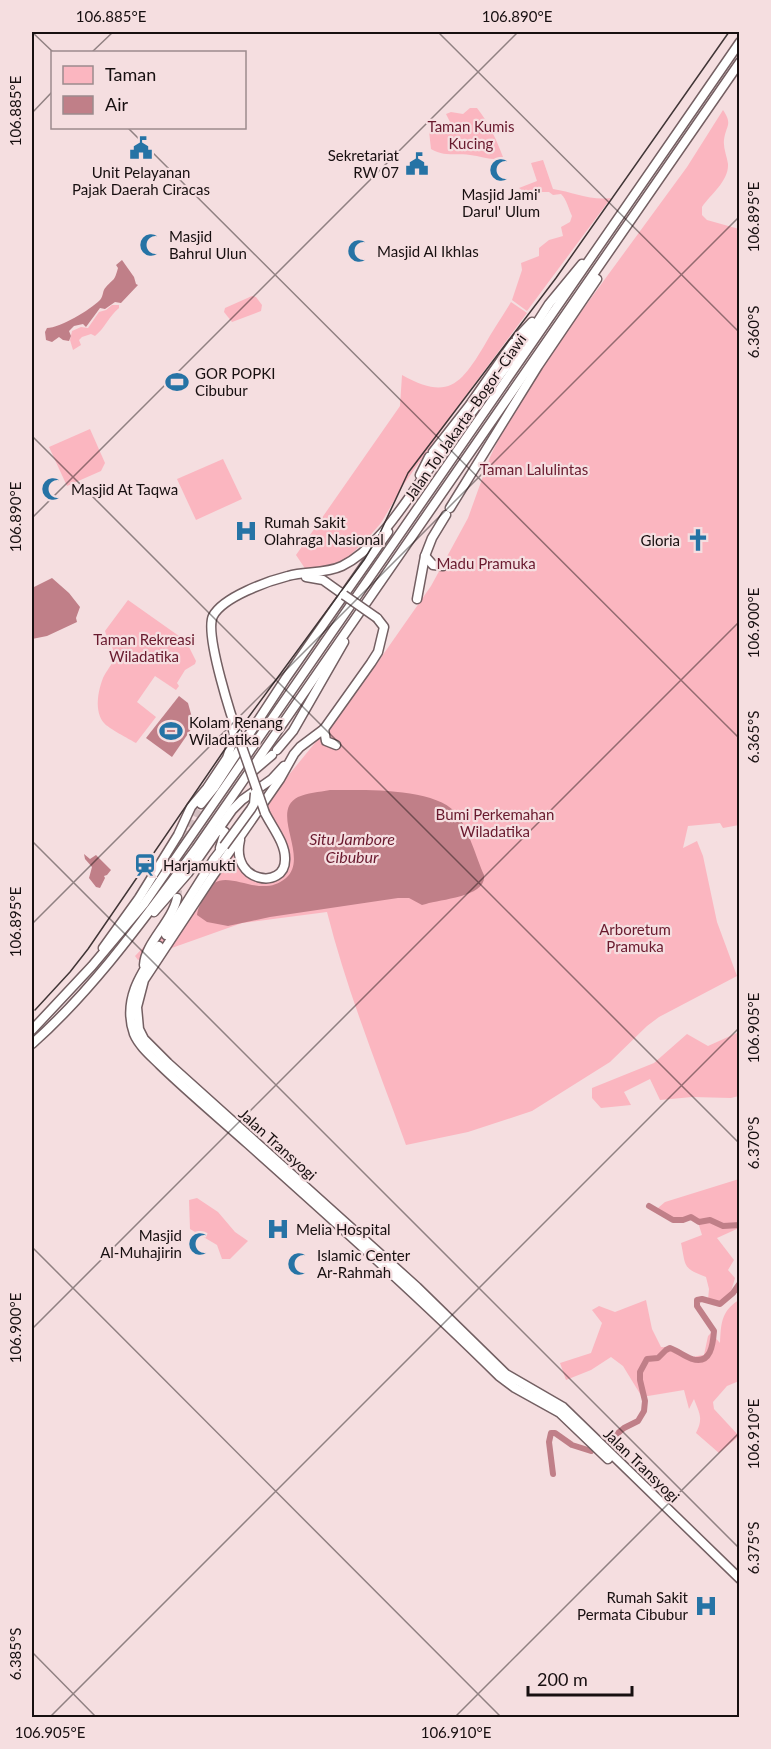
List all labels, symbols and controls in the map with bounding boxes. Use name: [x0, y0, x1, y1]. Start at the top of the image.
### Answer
text: 106.885°E: [76, 7, 146, 25]
text: 106.890°E: [482, 7, 552, 25]
legend: [51, 51, 246, 129]
text: Taman: [105, 63, 156, 85]
text: 106.885°E: [6, 76, 24, 146]
text: Air: [105, 93, 128, 115]
park label: Taman Kumis Kucing: [428, 117, 514, 152]
public building icon: Unit Pelayanan Pajak Daerah Ciracas: [128, 135, 154, 161]
place label: Sekretariat RW 07: [328, 146, 400, 181]
public building icon: Sekretariat RW 07: [404, 151, 430, 177]
mosque icon: Masjid Jami' Darul' Ulum: [488, 157, 514, 183]
place label: Unit Pelayanan Pajak Daerah Ciracas: [72, 163, 210, 198]
text: 106.895°E: [744, 182, 762, 252]
place label: Masjid Jami' Darul' Ulum: [461, 185, 541, 220]
place label: Masjid Bahrul Ulun: [169, 227, 247, 262]
mosque icon: Masjid Bahrul Ulun: [138, 232, 164, 258]
mosque icon: Masjid Al Ikhlas: [346, 238, 372, 264]
place label: Masjid Al Ikhlas: [377, 242, 479, 260]
text: 6.360°S: [744, 306, 762, 358]
street label: Jalan Tol Jakarta–Bogor–Ciawi: [401, 330, 529, 504]
place label: GOR POPKI Cibubur: [195, 364, 275, 399]
sports icon: GOR POPKI Cibubur: [164, 369, 190, 395]
park label: Taman Lalulintas: [480, 460, 588, 478]
mosque icon: Masjid At Taqwa: [40, 476, 66, 502]
place label: Masjid At Taqwa: [71, 480, 178, 498]
text: 106.890°E: [6, 482, 24, 552]
place label: Rumah Sakit Olahraga Nasional: [264, 513, 384, 548]
hospital icon: Rumah Sakit Olahraga Nasional: [233, 518, 259, 544]
church icon: Gloria: [685, 527, 711, 553]
place label: Gloria: [641, 531, 680, 549]
park label: Madu Pramuka: [436, 554, 536, 572]
text: 106.900°E: [744, 588, 762, 658]
park label: Taman Rekreasi Wiladatika: [93, 630, 195, 665]
text: 6.365°S: [744, 711, 762, 763]
place label: Kolam Renang Wiladatika: [189, 713, 283, 748]
sports icon: Kolam Renang Wiladatika: [158, 718, 184, 744]
park label: Bumi Perkemahan Wiladatika: [436, 805, 554, 840]
water label: Situ Jambore Cibubur: [309, 829, 395, 866]
station icon: Harjamukti: [132, 852, 158, 878]
place label: Harjamukti: [163, 856, 236, 874]
text: 106.895°E: [6, 887, 24, 957]
park label: Arboretum Pramuka: [599, 920, 671, 955]
text: 106.905°E: [744, 993, 762, 1063]
street label: Jalan Transyogi: [235, 1104, 321, 1184]
text: 6.370°S: [744, 1117, 762, 1169]
hospital icon: Melia Hospital: [265, 1216, 291, 1242]
place label: Melia Hospital: [296, 1220, 391, 1238]
place label: Masjid Al-Muhajirin: [100, 1226, 182, 1261]
mosque icon: Masjid Al-Muhajirin: [187, 1231, 213, 1257]
place label: Islamic Center Ar-Rahmah: [317, 1246, 411, 1281]
mosque icon: Islamic Center Ar-Rahmah: [286, 1251, 312, 1277]
text: 106.900°E: [6, 1293, 24, 1363]
text: 106.910°E: [744, 1399, 762, 1469]
street label: Jalan Transyogi: [600, 1424, 684, 1506]
text: 6.375°S: [744, 1522, 762, 1574]
place label: Rumah Sakit Permata Cibubur: [577, 1588, 689, 1623]
hospital icon: Rumah Sakit Permata Cibubur: [693, 1593, 719, 1619]
text: 6.385°S: [6, 1628, 24, 1680]
scale bar: [528, 1659, 632, 1697]
text: 200 m: [537, 1668, 588, 1690]
text: 106.905°E: [15, 1723, 85, 1741]
text: 106.910°E: [421, 1723, 491, 1741]

